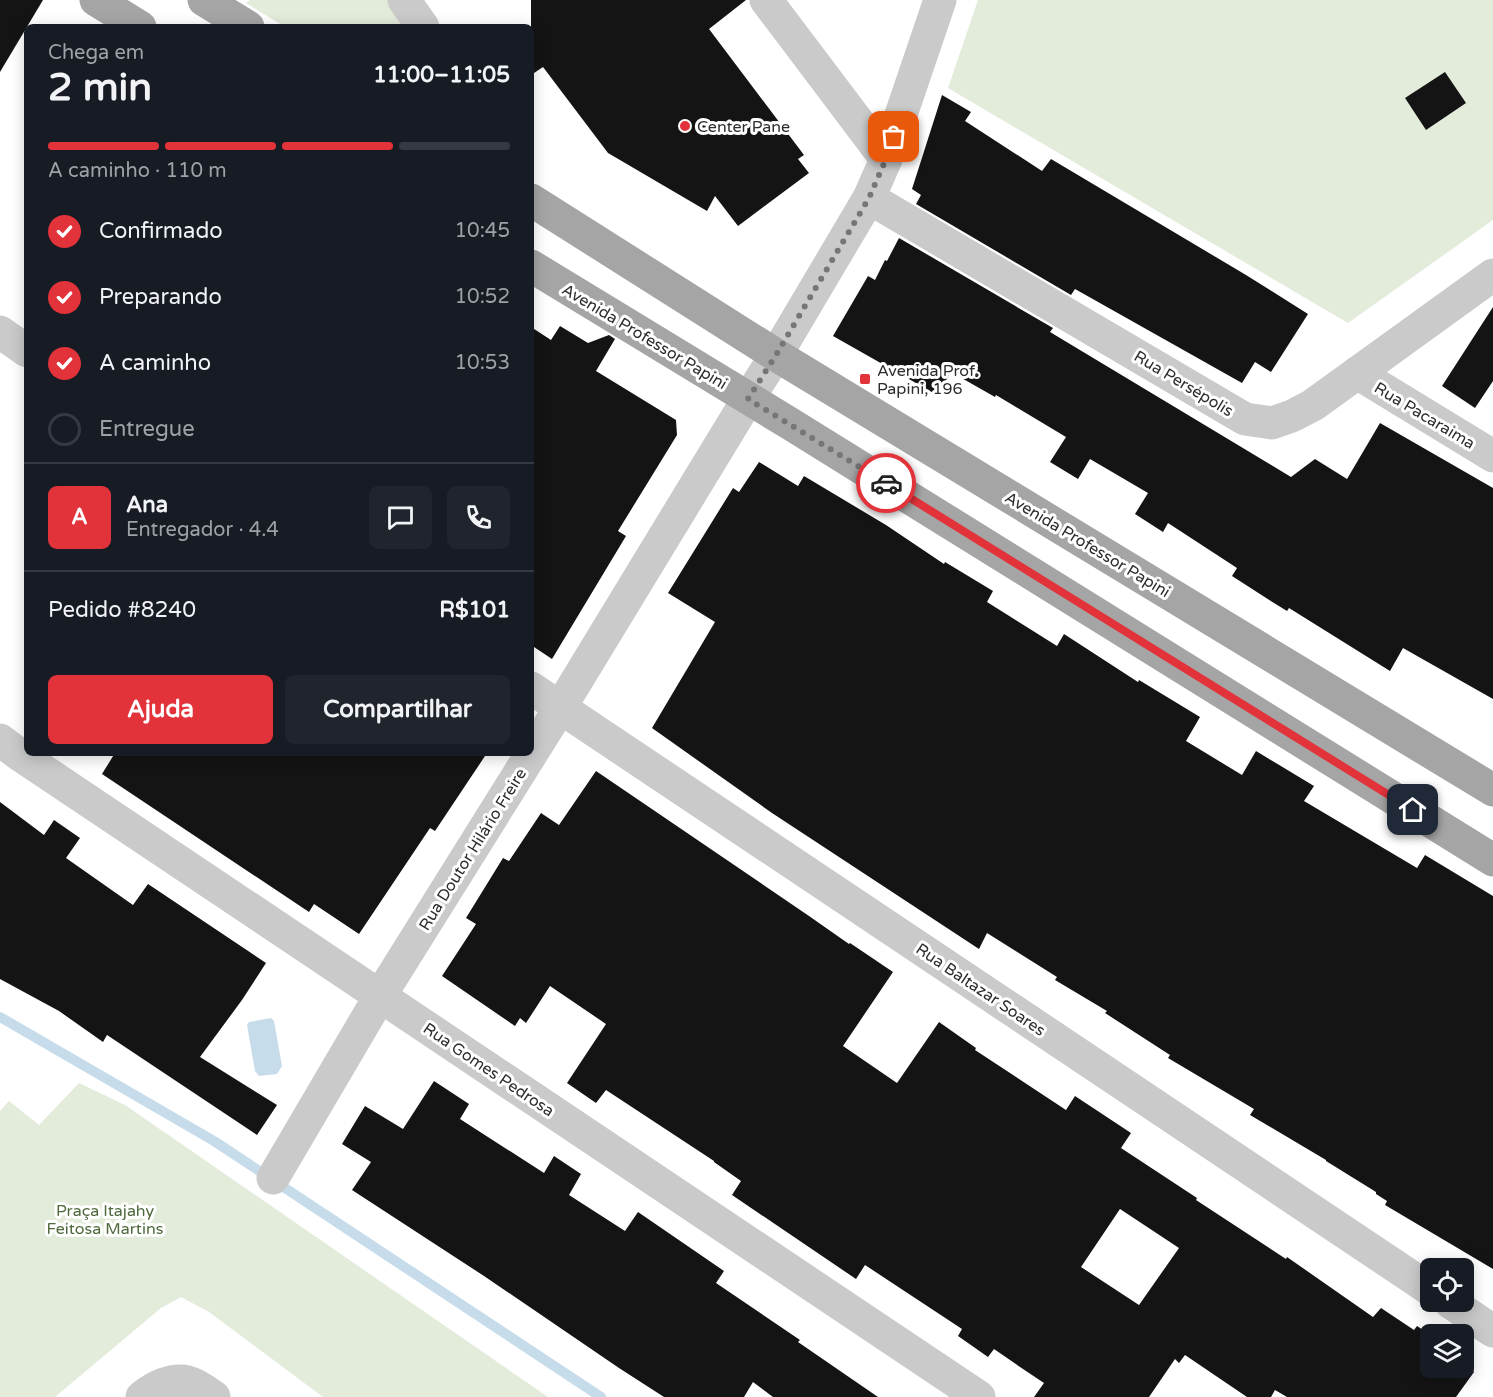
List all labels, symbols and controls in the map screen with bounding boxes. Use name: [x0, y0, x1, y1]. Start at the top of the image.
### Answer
text: Chega em: [48, 41, 144, 65]
text: 11:00–11:05: [373, 62, 510, 88]
text: 2 min: [48, 64, 152, 111]
pin: [868, 111, 919, 162]
place label: Center Pane: [697, 117, 790, 137]
marker: Center Pane: [678, 119, 692, 133]
icon: bag: [877, 120, 910, 153]
text: A caminho · 110 m: [48, 159, 227, 183]
icon: check: [48, 215, 81, 248]
text: Confirmado: [99, 218, 223, 244]
text: 10:45: [455, 219, 510, 243]
street label: Avenida Professor Papini: [558, 280, 731, 394]
icon: check: [48, 281, 81, 314]
text: Preparando: [99, 284, 222, 310]
text: 10:52: [455, 285, 510, 309]
street label: Rua Persépolis: [1130, 346, 1237, 421]
icon: check: [48, 347, 81, 380]
text: A caminho: [99, 350, 211, 376]
text: 10:53: [455, 351, 510, 375]
place label: Avenida Prof. Papini, 196: [877, 361, 979, 399]
marker: Avenida Prof. Papini, 196: [858, 372, 872, 386]
street label: Rua Pacaraima: [1371, 378, 1478, 454]
text: Entregue: [99, 416, 195, 442]
courier: [856, 453, 916, 513]
icon: car: [870, 467, 903, 500]
button: chat: [369, 486, 432, 549]
button: phone: [447, 486, 510, 549]
street label: Avenida Professor Papini: [1001, 488, 1174, 602]
text: Ana: [126, 492, 168, 518]
text: A: [71, 504, 88, 530]
text: Entregador · 4.4: [126, 518, 279, 542]
text: Pedido #8240: [48, 597, 196, 623]
text: R$101: [439, 597, 510, 623]
button: Ajuda: [48, 675, 273, 744]
button: Compartilhar: [285, 675, 510, 744]
street label: Rua Doutor Hilário Freire: [415, 765, 531, 934]
pin: [1387, 784, 1438, 835]
icon: home: [1396, 793, 1429, 826]
street label: Rua Baltazar Soares: [912, 939, 1049, 1041]
street label: Rua Gomes Pedrosa: [419, 1019, 558, 1121]
park label: Praça Itajahy Feitosa Martins: [47, 1201, 163, 1239]
map controls: [1420, 1258, 1474, 1378]
button: locate: [1420, 1258, 1474, 1312]
button: layers: [1420, 1324, 1474, 1378]

